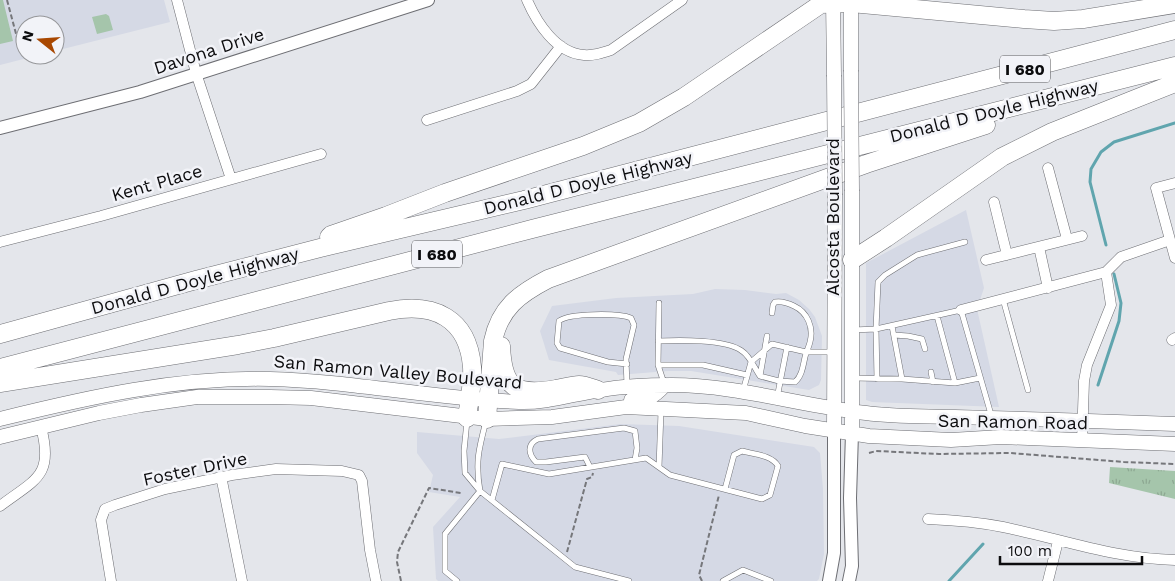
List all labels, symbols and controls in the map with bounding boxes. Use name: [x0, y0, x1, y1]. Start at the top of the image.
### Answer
north arrow: [15, 15, 65, 65]
street label: Davona Drive: [151, 23, 267, 78]
text: N: [18, 29, 37, 43]
road number: I 680: [1000, 56, 1050, 82]
street label: Donald D Doyle Highway: [887, 74, 1101, 147]
street label: Alcosta Boulevard: [822, 138, 843, 296]
street label: Donald D Doyle Highway: [481, 146, 695, 219]
street label: Kent Place: [109, 160, 205, 205]
road number: I 680: [412, 240, 462, 268]
street label: Donald D Doyle Highway: [89, 242, 302, 318]
street label: San Ramon Valley Boulevard: [273, 350, 523, 393]
street label: San Ramon Road: [938, 410, 1088, 433]
street label: Foster Drive: [141, 447, 249, 490]
scale bar: [1000, 534, 1142, 566]
text: 100 m: [1008, 542, 1052, 560]

